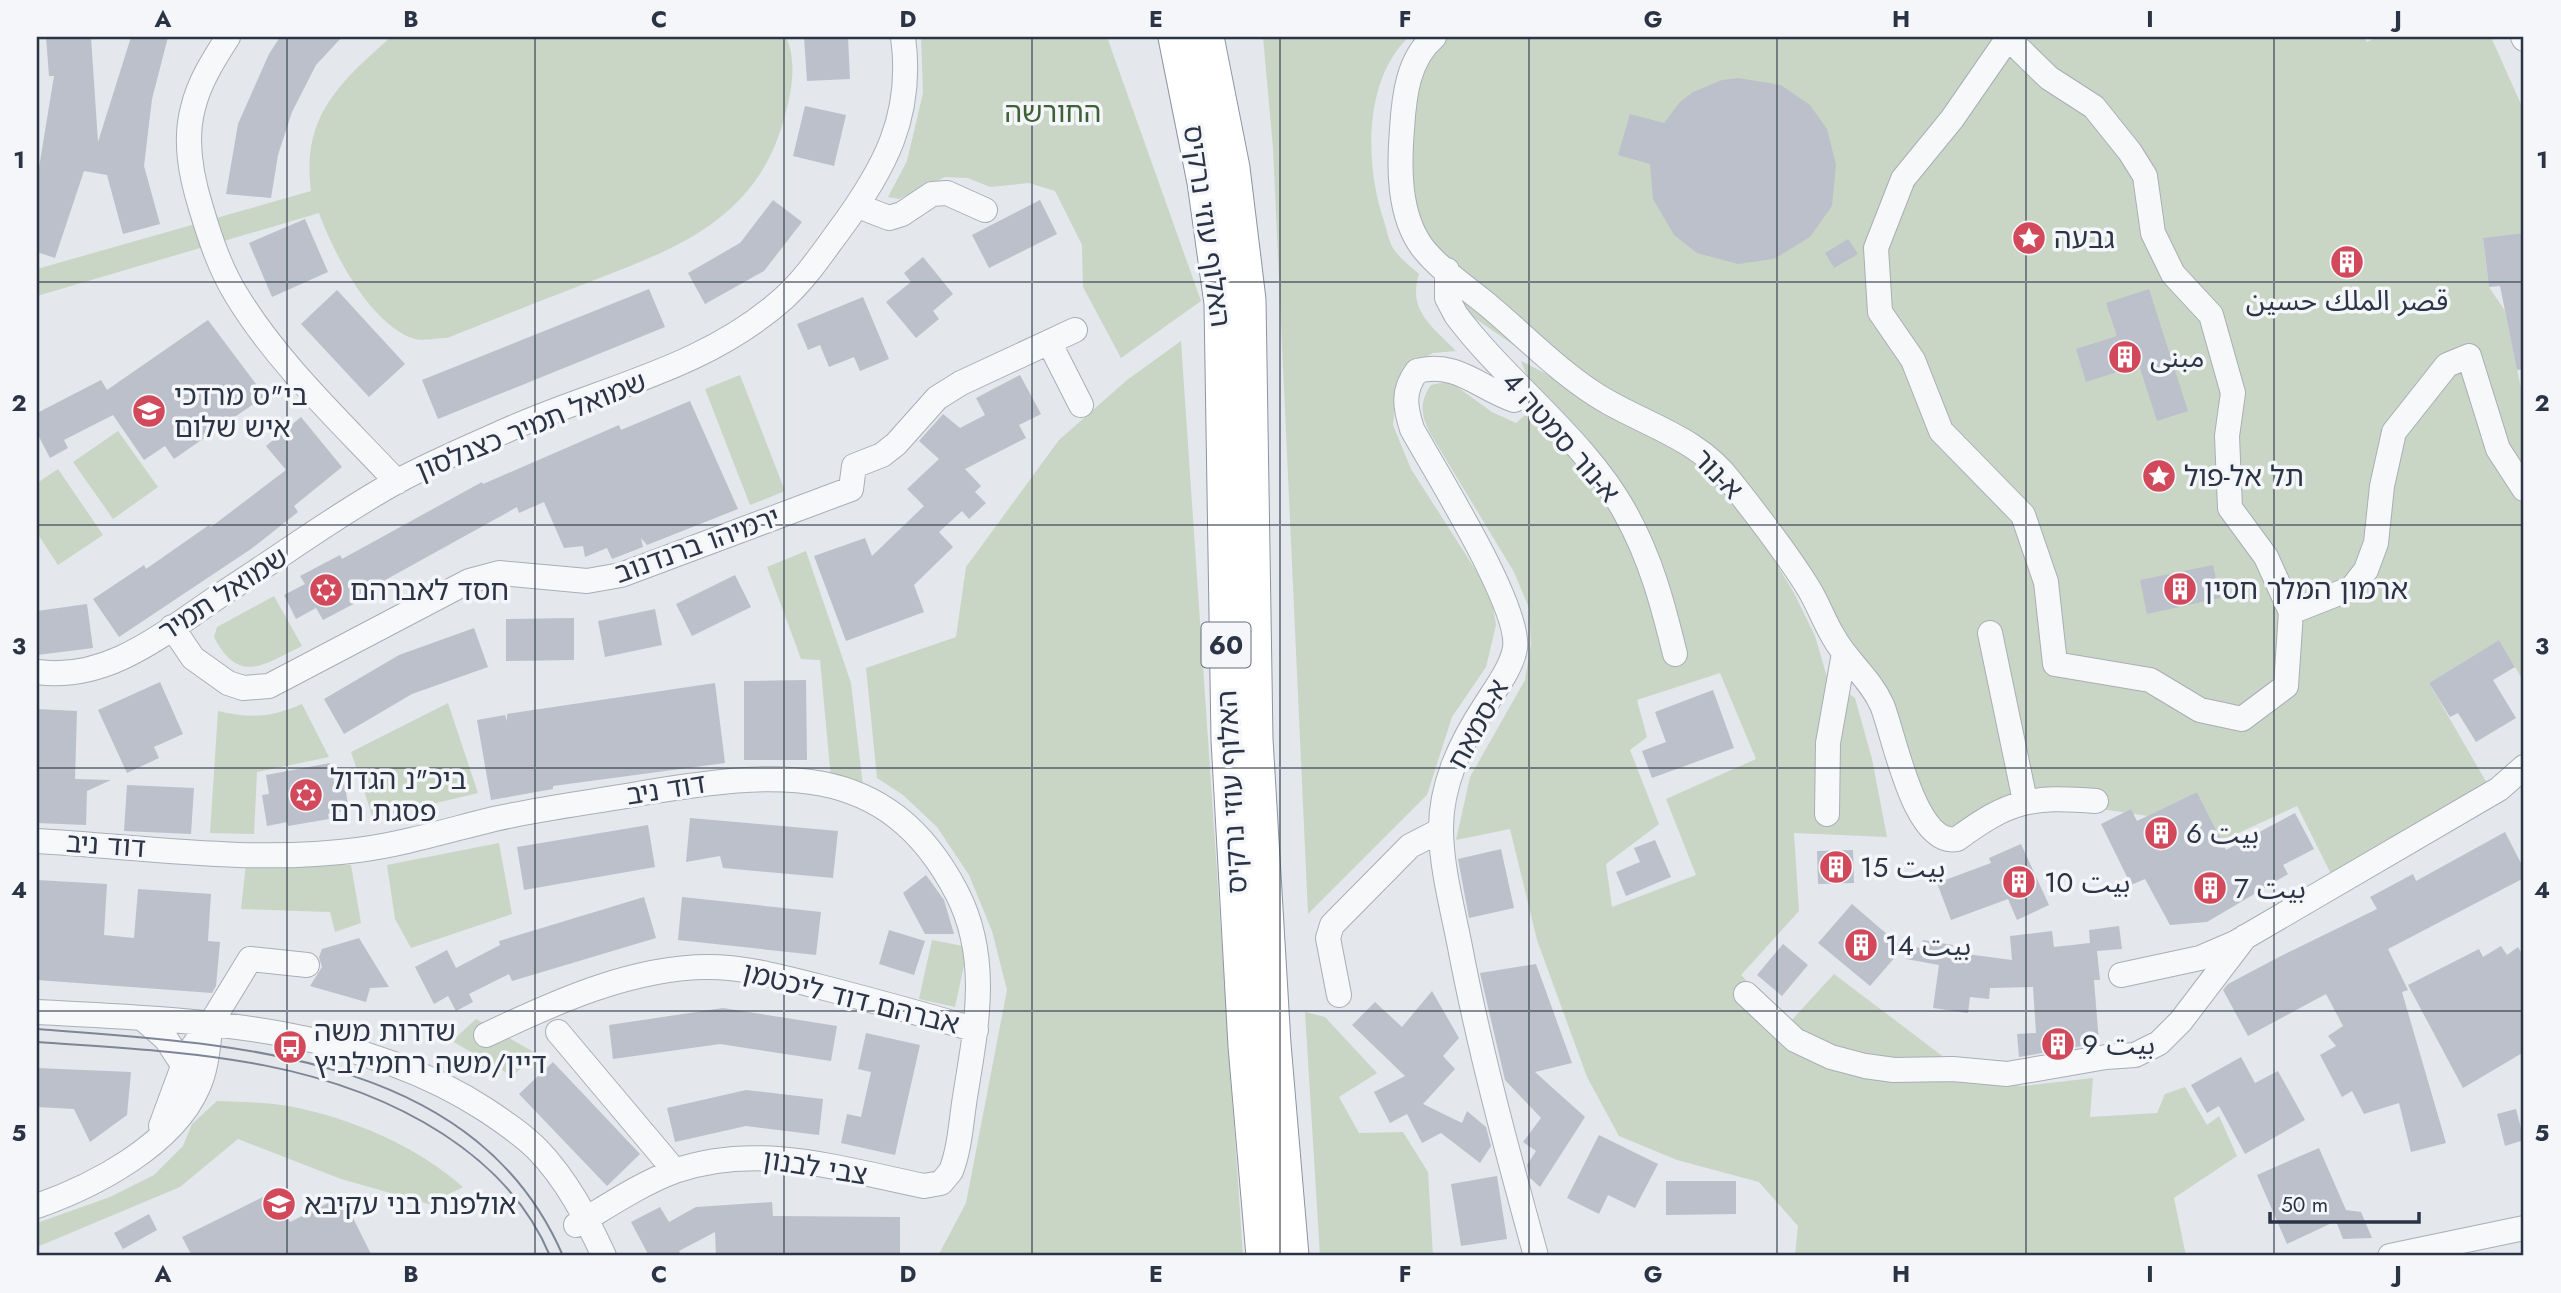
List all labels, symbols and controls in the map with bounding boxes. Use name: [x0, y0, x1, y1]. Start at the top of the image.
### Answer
text: A: [154, 2, 172, 36]
text: B: [403, 2, 419, 36]
text: C: [651, 2, 667, 36]
text: D: [900, 2, 917, 36]
text: E: [1149, 2, 1163, 36]
text: F: [1399, 2, 1411, 36]
text: G: [1644, 2, 1662, 36]
text: H: [1892, 2, 1910, 36]
text: I: [2146, 2, 2154, 36]
text: J: [2390, 2, 2402, 36]
park label: החורשה: [1005, 92, 1101, 133]
street label: האלוף עוזי נרקיס: [1173, 122, 1241, 330]
text: 1: [13, 143, 25, 177]
text: 1: [2536, 143, 2548, 177]
place label: גבעה: [2054, 218, 2115, 259]
place icon: גבעה: [2010, 219, 2048, 257]
building icon: قصر الملك حسين: [2328, 243, 2366, 281]
place label: قصر الملك حسين: [2246, 280, 2448, 321]
place label: مبنى: [2150, 337, 2205, 378]
building icon: مبنى: [2106, 338, 2144, 376]
street label: שמואל תמיר כצנלסון: [409, 361, 653, 491]
street label: א-נור סמטה 4: [1492, 362, 1630, 512]
place label: בי"ס מרדכי איש שלום: [174, 375, 308, 448]
text: 2: [11, 386, 27, 420]
text: 2: [2534, 386, 2550, 420]
school or university icon: בי"ס מרדכי איש שלום: [130, 392, 168, 430]
street label: א-נור: [1683, 439, 1753, 509]
place label: תל אל-פול: [2184, 456, 2304, 497]
place icon: תל אל-פול: [2140, 457, 2178, 495]
street label: ירמיהו ברנדנוב: [609, 496, 785, 594]
street label: שמואל תמיר: [150, 537, 296, 651]
place label: ארמון המלך חסין: [2204, 569, 2408, 610]
place label: חסד לאברהם: [350, 570, 509, 611]
building icon: ארמון המלך חסין: [2161, 570, 2199, 608]
synagogue icon: חסד לאברהם: [307, 571, 345, 609]
road number: 60: [1202, 622, 1250, 667]
text: 3: [12, 629, 26, 663]
text: 3: [2535, 629, 2549, 663]
street label: א-סמאח: [1437, 672, 1519, 776]
street label: האלוף עוזי נרקיס: [1206, 689, 1258, 895]
place label: ביכ"נ הגדול פסגת רם: [330, 759, 467, 832]
street label: דוד ניב: [623, 763, 709, 815]
synagogue icon: ביכ"נ הגדול פסגת רם: [287, 776, 325, 814]
place label: بيت 6: [2186, 813, 2259, 854]
building icon: بيت 6: [2142, 814, 2180, 852]
street label: דוד ניב: [65, 822, 147, 868]
place label: بيت 15: [1860, 847, 1945, 888]
building icon: بيت 15: [1817, 848, 1855, 886]
place label: بيت 10: [2044, 862, 2130, 903]
building icon: بيت 10: [2000, 863, 2038, 901]
place label: بيت 7: [2234, 868, 2306, 909]
building icon: بيت 7: [2191, 869, 2229, 907]
text: 4: [11, 873, 27, 907]
text: 4: [2534, 873, 2550, 907]
place label: بيت 14: [1885, 925, 1971, 966]
building icon: بيت 14: [1842, 926, 1880, 964]
street label: אברהם דוד ליכטמן: [738, 951, 964, 1045]
place label: שדרות משה דיין/משה רחמילביץ: [314, 1011, 547, 1084]
place label: بيت 9: [2082, 1024, 2155, 1065]
building icon: بيت 9: [2039, 1025, 2077, 1063]
bus stop icon: שדרות משה דיין/משה רחמילביץ: [271, 1028, 309, 1066]
text: 5: [12, 1116, 26, 1150]
text: 5: [2535, 1116, 2549, 1150]
street label: צבי לבנון: [760, 1139, 870, 1195]
scale bar: [2270, 1181, 2419, 1225]
place label: אולפנת בני עקיבא: [304, 1184, 517, 1225]
school or university icon: אולפנת בני עקיבא: [260, 1185, 298, 1223]
text: 50 m: [2281, 1190, 2328, 1220]
text: A: [154, 1257, 172, 1291]
text: B: [403, 1257, 419, 1291]
text: C: [651, 1257, 667, 1291]
text: D: [900, 1257, 917, 1291]
text: E: [1149, 1257, 1163, 1291]
text: F: [1399, 1257, 1411, 1291]
text: G: [1644, 1257, 1662, 1291]
text: H: [1892, 1257, 1910, 1291]
text: I: [2146, 1257, 2154, 1291]
text: J: [2390, 1257, 2402, 1291]

